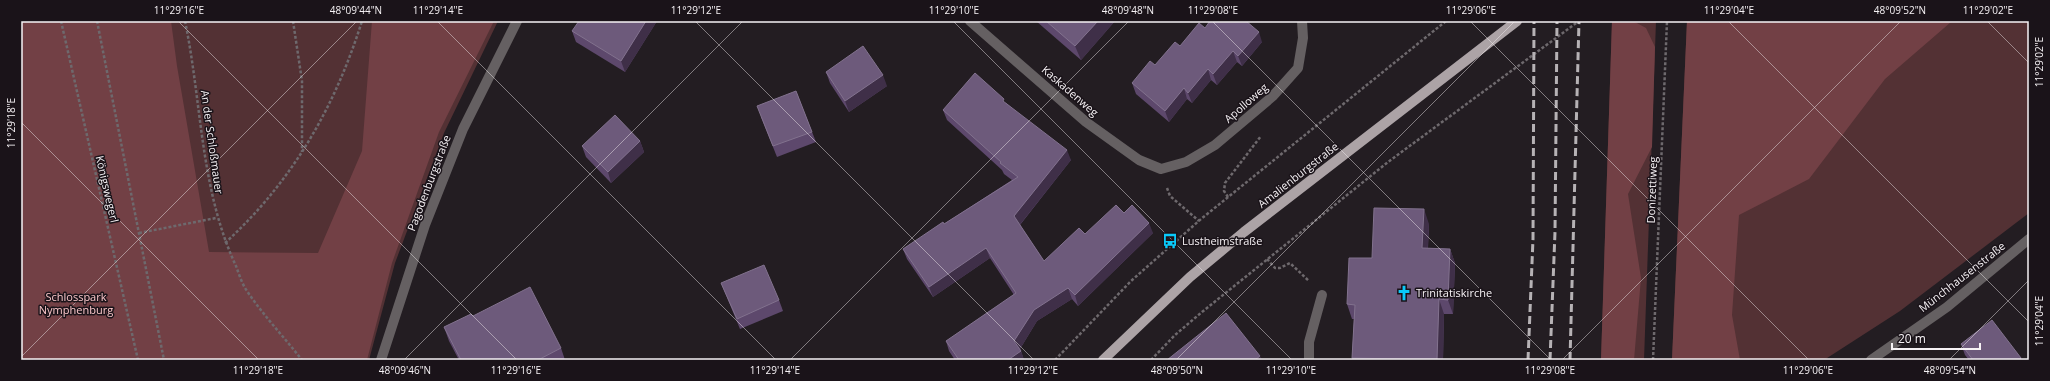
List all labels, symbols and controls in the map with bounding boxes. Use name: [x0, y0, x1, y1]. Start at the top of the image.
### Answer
text: 11°29'16"E: [154, 3, 204, 17]
text: 48°09'44"N: [330, 3, 382, 17]
text: 11°29'14"E: [413, 3, 463, 17]
text: 11°29'12"E: [671, 3, 721, 17]
text: 11°29'10"E: [929, 3, 979, 17]
text: 48°09'48"N: [1102, 3, 1154, 17]
text: 11°29'08"E: [1188, 3, 1238, 17]
text: 11°29'06"E: [1446, 3, 1496, 17]
text: 11°29'04"E: [1704, 3, 1754, 17]
text: 48°09'52"N: [1874, 3, 1926, 17]
text: 11°29'02"E: [1963, 3, 2013, 17]
text: 11°29'02"E: [2032, 37, 2046, 87]
street label: Kaskadenweg: [1039, 62, 1102, 119]
street label: Apolloweg: [1221, 80, 1271, 126]
street label: An der Schloßmauer: [198, 89, 227, 195]
text: 11°29'18"E: [4, 98, 18, 148]
street label: Pagodenburgstraße: [403, 133, 454, 233]
street label: Amalienburgstraße: [1254, 138, 1341, 211]
street label: Königswegerl: [93, 154, 122, 224]
street label: Donizettiweg: [1643, 156, 1660, 224]
bus stop icon: Lustheimstraße: [1161, 232, 1179, 250]
place label: Lustheimstraße: [1182, 233, 1262, 248]
street label: Münchhausenstraße: [1915, 238, 2008, 315]
church icon: Trinitatiskirche: [1395, 284, 1413, 302]
place label: Trinitatiskirche: [1416, 285, 1492, 300]
park label: Schlosspark Nymphenburg: [39, 289, 113, 317]
text: 11°29'04"E: [2032, 296, 2046, 346]
scale bar: [1892, 325, 1980, 351]
text: 20 m: [1898, 330, 1926, 347]
text: 11°29'18"E: [233, 363, 283, 377]
text: 48°09'46"N: [379, 363, 431, 377]
text: 11°29'16"E: [491, 363, 541, 377]
text: 11°29'14"E: [750, 363, 800, 377]
text: 11°29'12"E: [1008, 363, 1058, 377]
text: 48°09'50"N: [1151, 363, 1203, 377]
text: 11°29'10"E: [1266, 363, 1316, 377]
text: 11°29'08"E: [1525, 363, 1575, 377]
text: 11°29'06"E: [1783, 363, 1833, 377]
text: 48°09'54"N: [1924, 363, 1976, 377]

